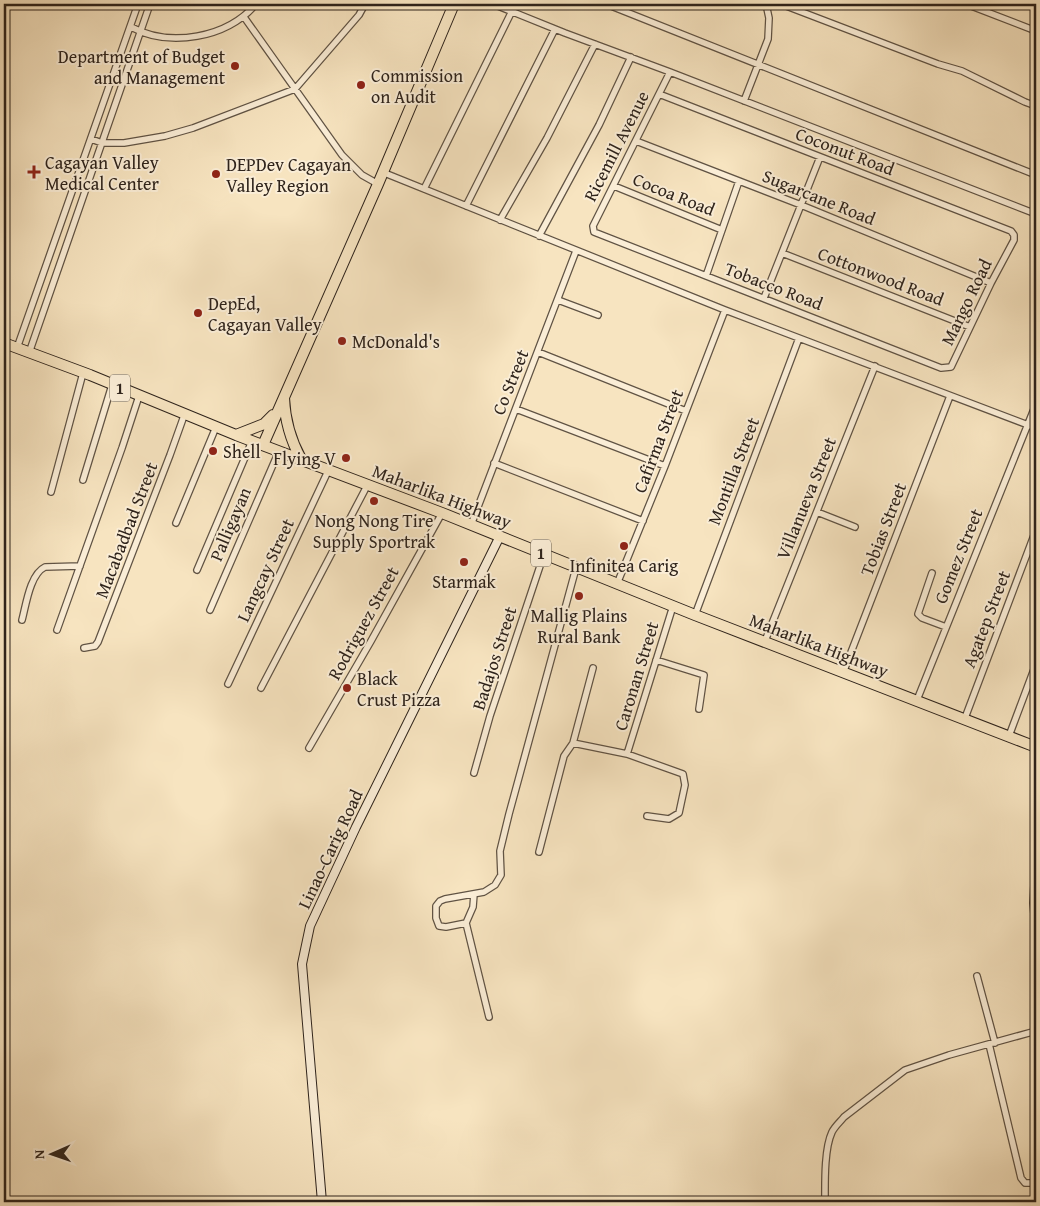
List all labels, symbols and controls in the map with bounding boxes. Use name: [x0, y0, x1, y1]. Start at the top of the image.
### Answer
place label: Department of Budget and Management: [58, 43, 226, 91]
marker: Department of Budget and Management: [229, 60, 241, 72]
place label: Commission on Audit: [371, 62, 463, 110]
marker: Commission on Audit: [355, 79, 367, 91]
street label: Ricemill Avenue: [577, 86, 655, 206]
street label: Coconut Road: [792, 120, 899, 182]
place label: Cagayan Valley Medical Center: [45, 149, 160, 197]
place label: DEPDev Cagayan Valley Region: [226, 151, 351, 199]
street label: Sugarcane Road: [758, 162, 880, 232]
marker: Cagayan Valley Medical Center: [27, 165, 41, 179]
street label: Cocoa Road: [629, 165, 719, 223]
marker: DEPDev Cagayan Valley Region: [210, 168, 222, 180]
street label: Cottonwood Road: [814, 240, 948, 313]
street label: Mango Road: [933, 254, 999, 350]
street label: Tobacco Road: [721, 255, 827, 317]
place label: DepEd, Cagayan Valley: [208, 290, 322, 338]
marker: DepEd, Cagayan Valley: [192, 307, 204, 319]
place label: McDonald's: [352, 328, 440, 355]
marker: McDonald's: [336, 335, 348, 347]
street label: Co Street: [485, 345, 536, 419]
road number: 1: [110, 374, 130, 402]
street label: Cafirma Street: [626, 385, 690, 497]
street label: Montilla Street: [700, 413, 766, 529]
street label: Villanueva Street: [769, 432, 843, 563]
place label: Shell: [223, 438, 260, 465]
marker: Shell: [207, 445, 219, 457]
place label: Flying V: [273, 445, 336, 472]
marker: Flying V: [340, 452, 352, 464]
street label: Macabadbad Street: [88, 457, 165, 602]
street label: Maharlika Highway: [369, 457, 516, 535]
street label: Tobias Street: [853, 478, 913, 580]
street label: Palligayan: [202, 483, 258, 565]
marker: Nong Nong Tire Supply Sportrak: [368, 495, 380, 507]
street label: Gomez Street: [927, 504, 990, 608]
place label: Nong Nong Tire Supply Sportrak: [313, 507, 436, 555]
street label: Langcay Street: [229, 513, 301, 626]
road number: 1: [531, 540, 551, 566]
marker: Infinitea Carig: [618, 540, 630, 552]
place label: Infinitea Carig: [570, 552, 678, 579]
marker: Starmak: [458, 556, 470, 568]
street label: Rodriguez Street: [321, 561, 406, 685]
street label: Agatep Street: [955, 566, 1017, 672]
place label: Starmak: [432, 568, 497, 595]
marker: Mallig Plains Rural Bank: [573, 590, 585, 602]
street label: Badajos Street: [465, 602, 524, 713]
place label: Mallig Plains Rural Bank: [531, 602, 627, 650]
street label: Maharlika Highway: [746, 606, 893, 684]
street label: Caronan Street: [607, 617, 666, 734]
place label: Black Crust Pizza: [357, 665, 441, 713]
marker: Black Crust Pizza: [341, 682, 353, 694]
street label: Linao-Carig Road: [290, 784, 370, 913]
north arrow: [28, 1128, 78, 1178]
text: N: [29, 1149, 49, 1159]

